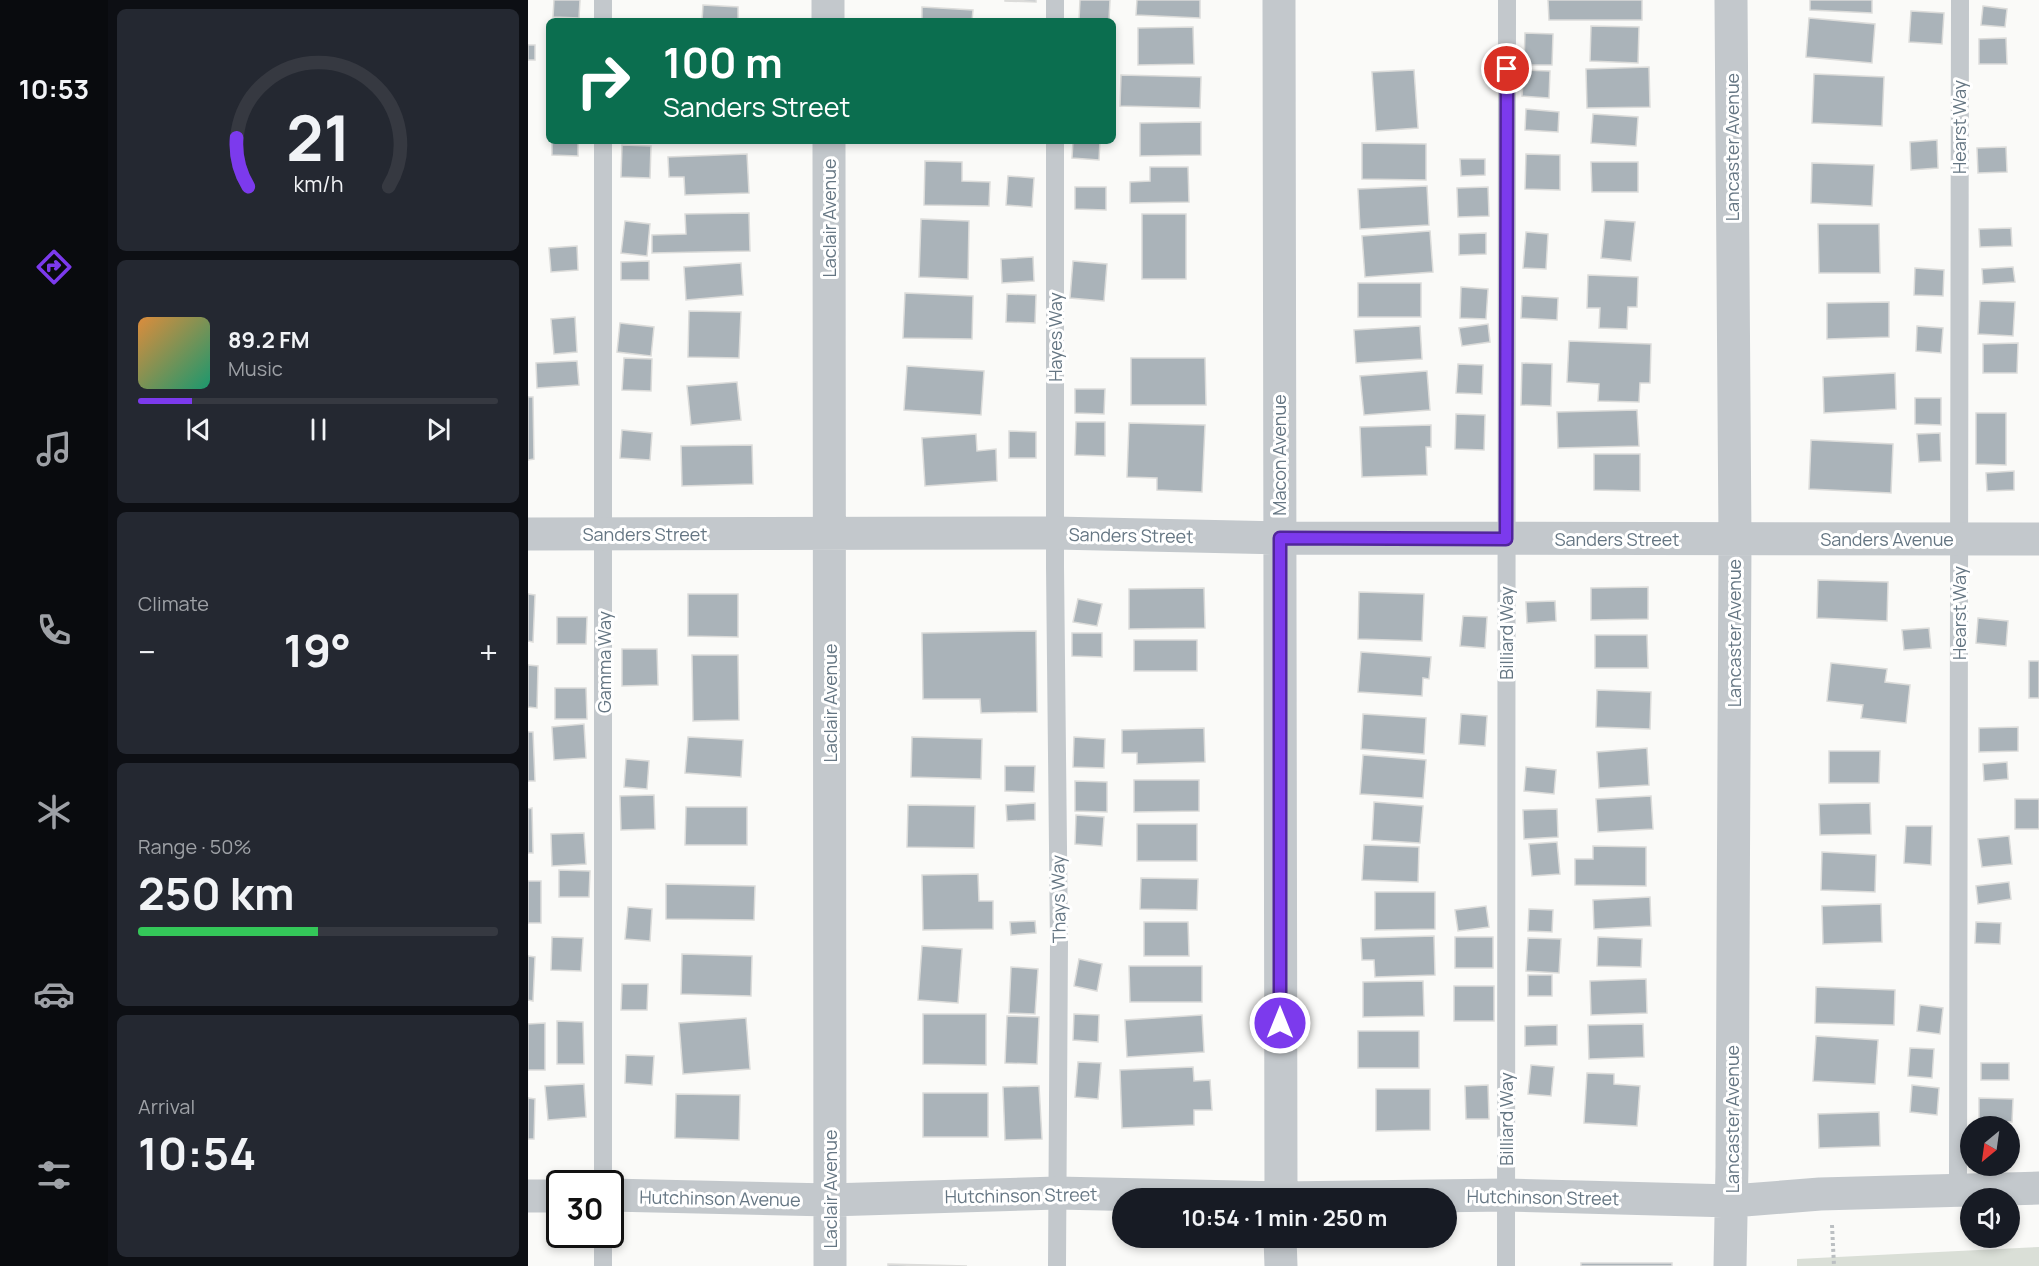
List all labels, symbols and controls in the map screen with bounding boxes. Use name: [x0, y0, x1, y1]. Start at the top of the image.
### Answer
text: 100 m: [663, 33, 783, 91]
icon: right: [564, 42, 642, 120]
pin: [1481, 43, 1532, 94]
icon: arrive: [1490, 52, 1523, 85]
text: 10:53: [19, 70, 89, 107]
street label: Lancaster Avenue: [1720, 73, 1744, 221]
street label: Hearst Way: [1947, 79, 1971, 174]
text: Sanders Street: [663, 88, 850, 125]
text: 21: [286, 94, 350, 180]
street label: Laclair Avenue: [817, 159, 841, 278]
text: km/h: [293, 170, 343, 199]
icon: directions: [33, 246, 75, 288]
street label: Hayes Way: [1043, 292, 1067, 382]
text: 89.2 FM: [228, 325, 310, 355]
text: Music: [228, 355, 283, 382]
street label: Macon Avenue: [1267, 394, 1291, 516]
icon: previous: [182, 413, 215, 446]
icon: pause: [302, 413, 335, 446]
icon: next: [422, 413, 455, 446]
icon: music: [33, 428, 75, 470]
street label: Sanders Street: [583, 522, 707, 546]
street label: Sanders Street: [1068, 522, 1194, 548]
street label: Sanders Street: [1555, 527, 1679, 551]
street label: Sanders Avenue: [1820, 527, 1954, 551]
street label: Lancaster Avenue: [1722, 559, 1746, 707]
street label: Hearst Way: [1947, 565, 1971, 660]
street label: Billiard Way: [1494, 586, 1518, 680]
text: Climate: [138, 590, 209, 617]
icon: phone: [33, 609, 75, 651]
street label: Gamma Way: [592, 611, 616, 713]
text: 19°: [283, 619, 351, 681]
text: −: [138, 629, 156, 674]
text: +: [479, 629, 498, 674]
street label: Laclair Avenue: [818, 644, 842, 763]
icon: climate: [33, 791, 75, 833]
text: Range · 50%: [138, 833, 251, 860]
street label: Thays Way: [1045, 854, 1071, 943]
text: 250 km: [138, 862, 294, 924]
icon: car: [33, 973, 75, 1015]
position arrow: [1248, 991, 1312, 1055]
street label: Lancaster Avenue: [1720, 1045, 1744, 1193]
street label: Billiard Way: [1494, 1072, 1518, 1166]
text: Arrival: [138, 1093, 195, 1120]
north arrow: [1960, 1116, 2020, 1176]
map controls: [1960, 1116, 2020, 1248]
text: 10:54: [138, 1122, 257, 1184]
street label: Laclair Avenue: [818, 1130, 842, 1249]
icon: filters: [33, 1154, 75, 1196]
speed limit sign: 30: [546, 1170, 624, 1248]
street label: Hutchinson Street: [944, 1182, 1098, 1208]
street label: Hutchinson Street: [1466, 1184, 1620, 1210]
street label: Hutchinson Avenue: [639, 1185, 801, 1211]
button: sound: [1960, 1188, 2020, 1248]
text: 10:54 · 1 min · 250 m: [1182, 1203, 1387, 1233]

